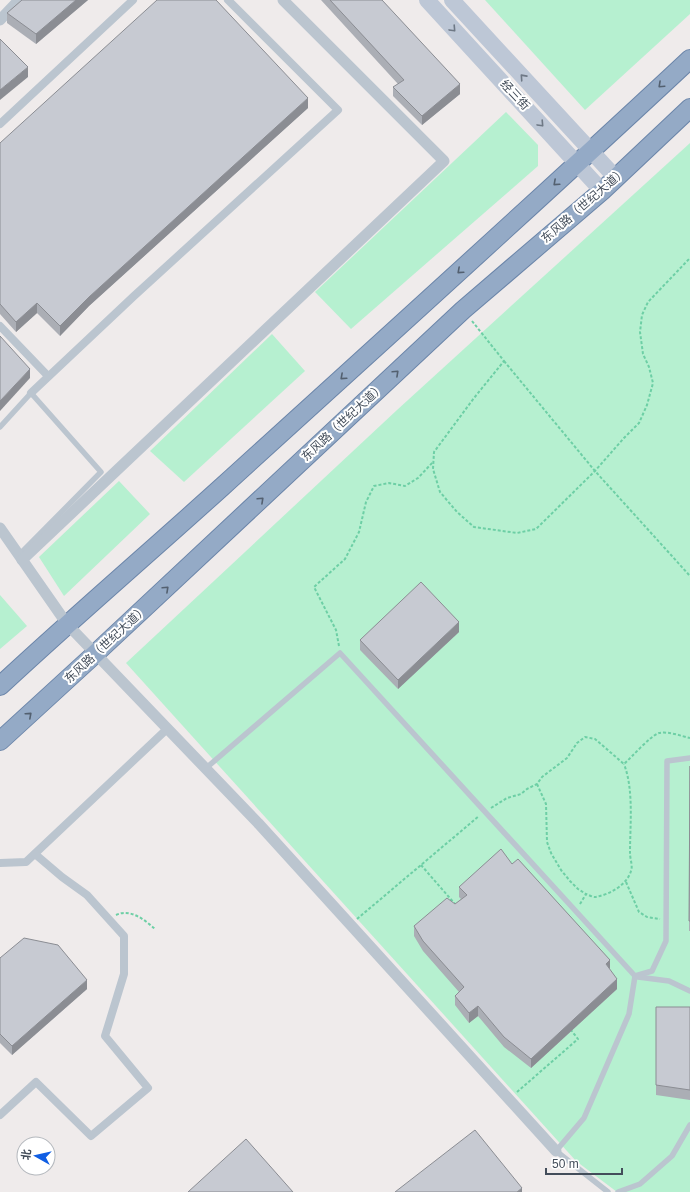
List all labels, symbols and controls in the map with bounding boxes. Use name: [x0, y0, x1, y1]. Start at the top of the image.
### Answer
one-way arrow: [448, 24, 456, 32]
one-way arrow: [520, 74, 527, 82]
street label: 经三街: [498, 77, 532, 113]
one-way arrow: [659, 80, 666, 87]
one-way arrow: [537, 119, 544, 127]
street label: 东风路（世纪大道）: [539, 164, 629, 246]
one-way arrow: [553, 179, 561, 186]
one-way arrow: [457, 266, 465, 273]
one-way arrow: [391, 370, 399, 377]
one-way arrow: [340, 372, 348, 380]
street label: 东风路（世纪大道）: [299, 380, 387, 464]
one-way arrow: [256, 498, 263, 505]
one-way arrow: [161, 586, 169, 593]
street label: 东风路（世纪大道）: [62, 602, 150, 686]
one-way arrow: [24, 712, 32, 719]
north arrow: [16, 1136, 56, 1176]
text: 北: [19, 1148, 33, 1161]
scale bar: [546, 1150, 622, 1176]
text: 50 m: [552, 1157, 579, 1171]

